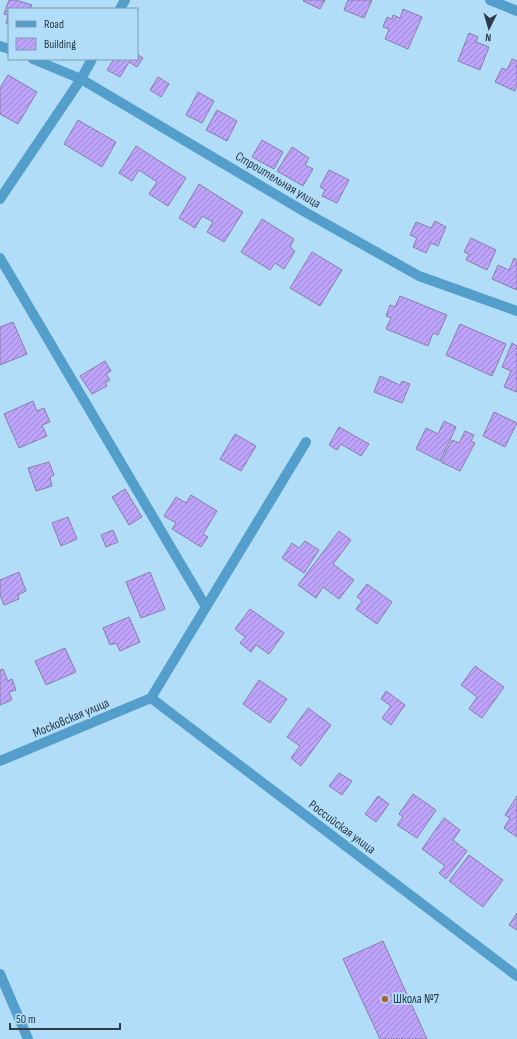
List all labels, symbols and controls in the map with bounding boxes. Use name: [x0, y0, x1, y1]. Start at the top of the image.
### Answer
legend: [8, 8, 138, 60]
north arrow: [469, 8, 509, 48]
text: Road: [44, 17, 64, 32]
text: N: [485, 31, 492, 44]
text: Building: [44, 37, 76, 52]
street label: Строительная улица: [232, 148, 324, 212]
street label: Московская улица: [30, 695, 112, 741]
street label: Российская улица: [305, 797, 379, 857]
place label: Школа №7: [393, 991, 440, 1007]
marker: Школа №7: [380, 994, 390, 1004]
scale bar: [10, 1005, 120, 1031]
text: 50 m: [16, 1012, 36, 1027]

